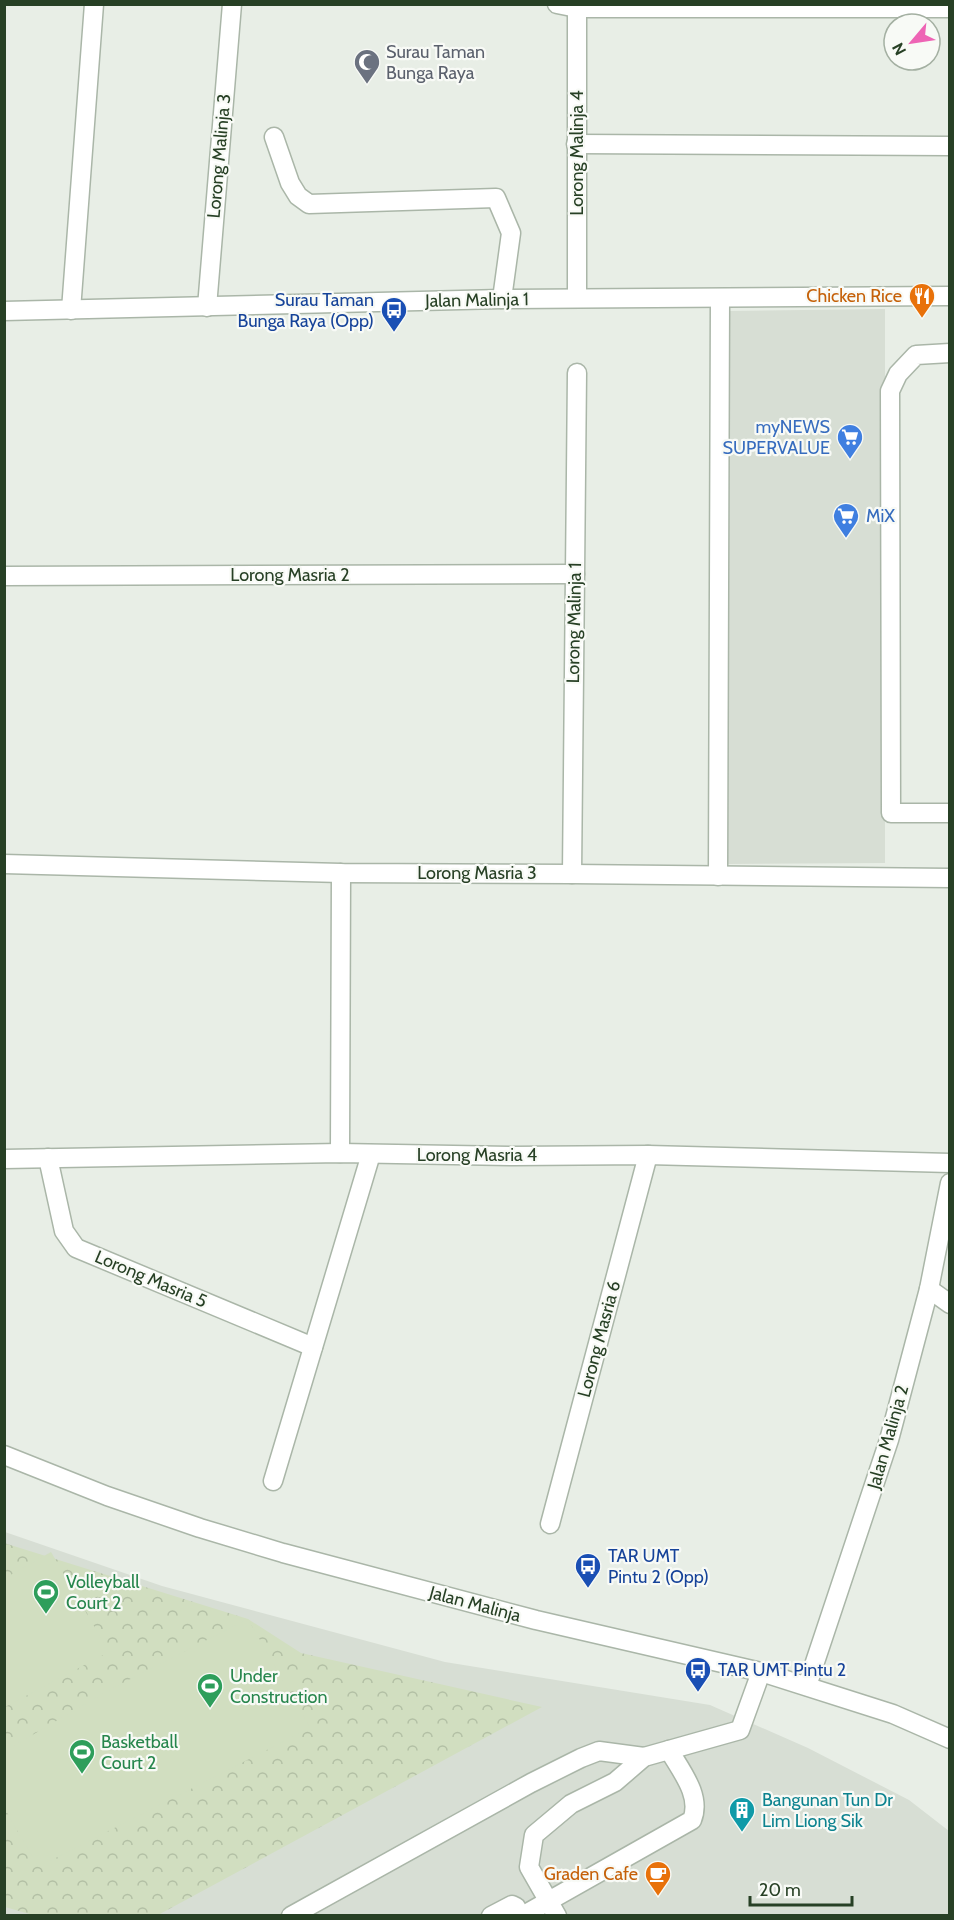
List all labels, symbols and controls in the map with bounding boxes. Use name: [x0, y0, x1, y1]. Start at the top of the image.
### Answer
north arrow: [882, 12, 942, 72]
text: N: [888, 39, 910, 59]
place label: Surau Taman Bunga Raya: [386, 41, 485, 84]
mosque icon: Surau Taman Bunga Raya: [352, 47, 382, 85]
street label: Lorong Malinja 4: [566, 90, 588, 216]
street label: Lorong Malinja 3: [203, 93, 235, 219]
restaurant icon: Chicken Rice: [907, 281, 937, 319]
place label: Chicken Rice: [806, 285, 902, 307]
street label: Jalan Malinja 1: [424, 288, 529, 312]
place label: Surau Taman Bunga Raya (Opp): [237, 289, 374, 332]
bus stop icon: Surau Taman Bunga Raya (Opp): [379, 295, 409, 333]
place label: myNEWS SUPERVALUE: [723, 416, 830, 459]
supermarket icon: myNEWS SUPERVALUE: [835, 422, 865, 460]
supermarket icon: MiX: [831, 501, 861, 539]
place label: MiX: [866, 505, 895, 527]
street label: Lorong Malinja 1: [562, 562, 586, 684]
street label: Lorong Masria 2: [230, 564, 350, 586]
street label: Lorong Masria 3: [417, 862, 537, 884]
street label: Lorong Masria 4: [417, 1144, 537, 1166]
street label: Lorong Masria 5: [92, 1245, 210, 1313]
street label: Lorong Masria 6: [573, 1278, 625, 1400]
street label: Jalan Malinja 2: [862, 1382, 913, 1493]
place label: TAR UMT Pintu 2 (Opp): [608, 1545, 709, 1588]
bus stop icon: TAR UMT Pintu 2 (Opp): [573, 1551, 603, 1589]
place label: Volleyball Court 2: [66, 1571, 140, 1614]
sports icon: Volleyball Court 2: [31, 1577, 61, 1615]
street label: Jalan Malinja: [426, 1581, 523, 1627]
bus stop icon: TAR UMT Pintu 2: [683, 1655, 713, 1693]
place label: TAR UMT Pintu 2: [718, 1659, 846, 1681]
place label: Under Construction: [230, 1665, 327, 1708]
sports icon: Under Construction: [195, 1671, 225, 1709]
place label: Basketball Court 2: [101, 1731, 179, 1774]
sports icon: Basketball Court 2: [67, 1737, 97, 1775]
place label: Bangunan Tun Dr Lim Liong Sik: [762, 1789, 893, 1832]
building icon: Bangunan Tun Dr Lim Liong Sik: [727, 1795, 757, 1833]
cafe icon: Graden Cafe: [643, 1859, 673, 1897]
place label: Graden Cafe: [544, 1863, 638, 1885]
scale bar: [750, 1869, 852, 1907]
text: 20 m: [759, 1879, 801, 1901]

